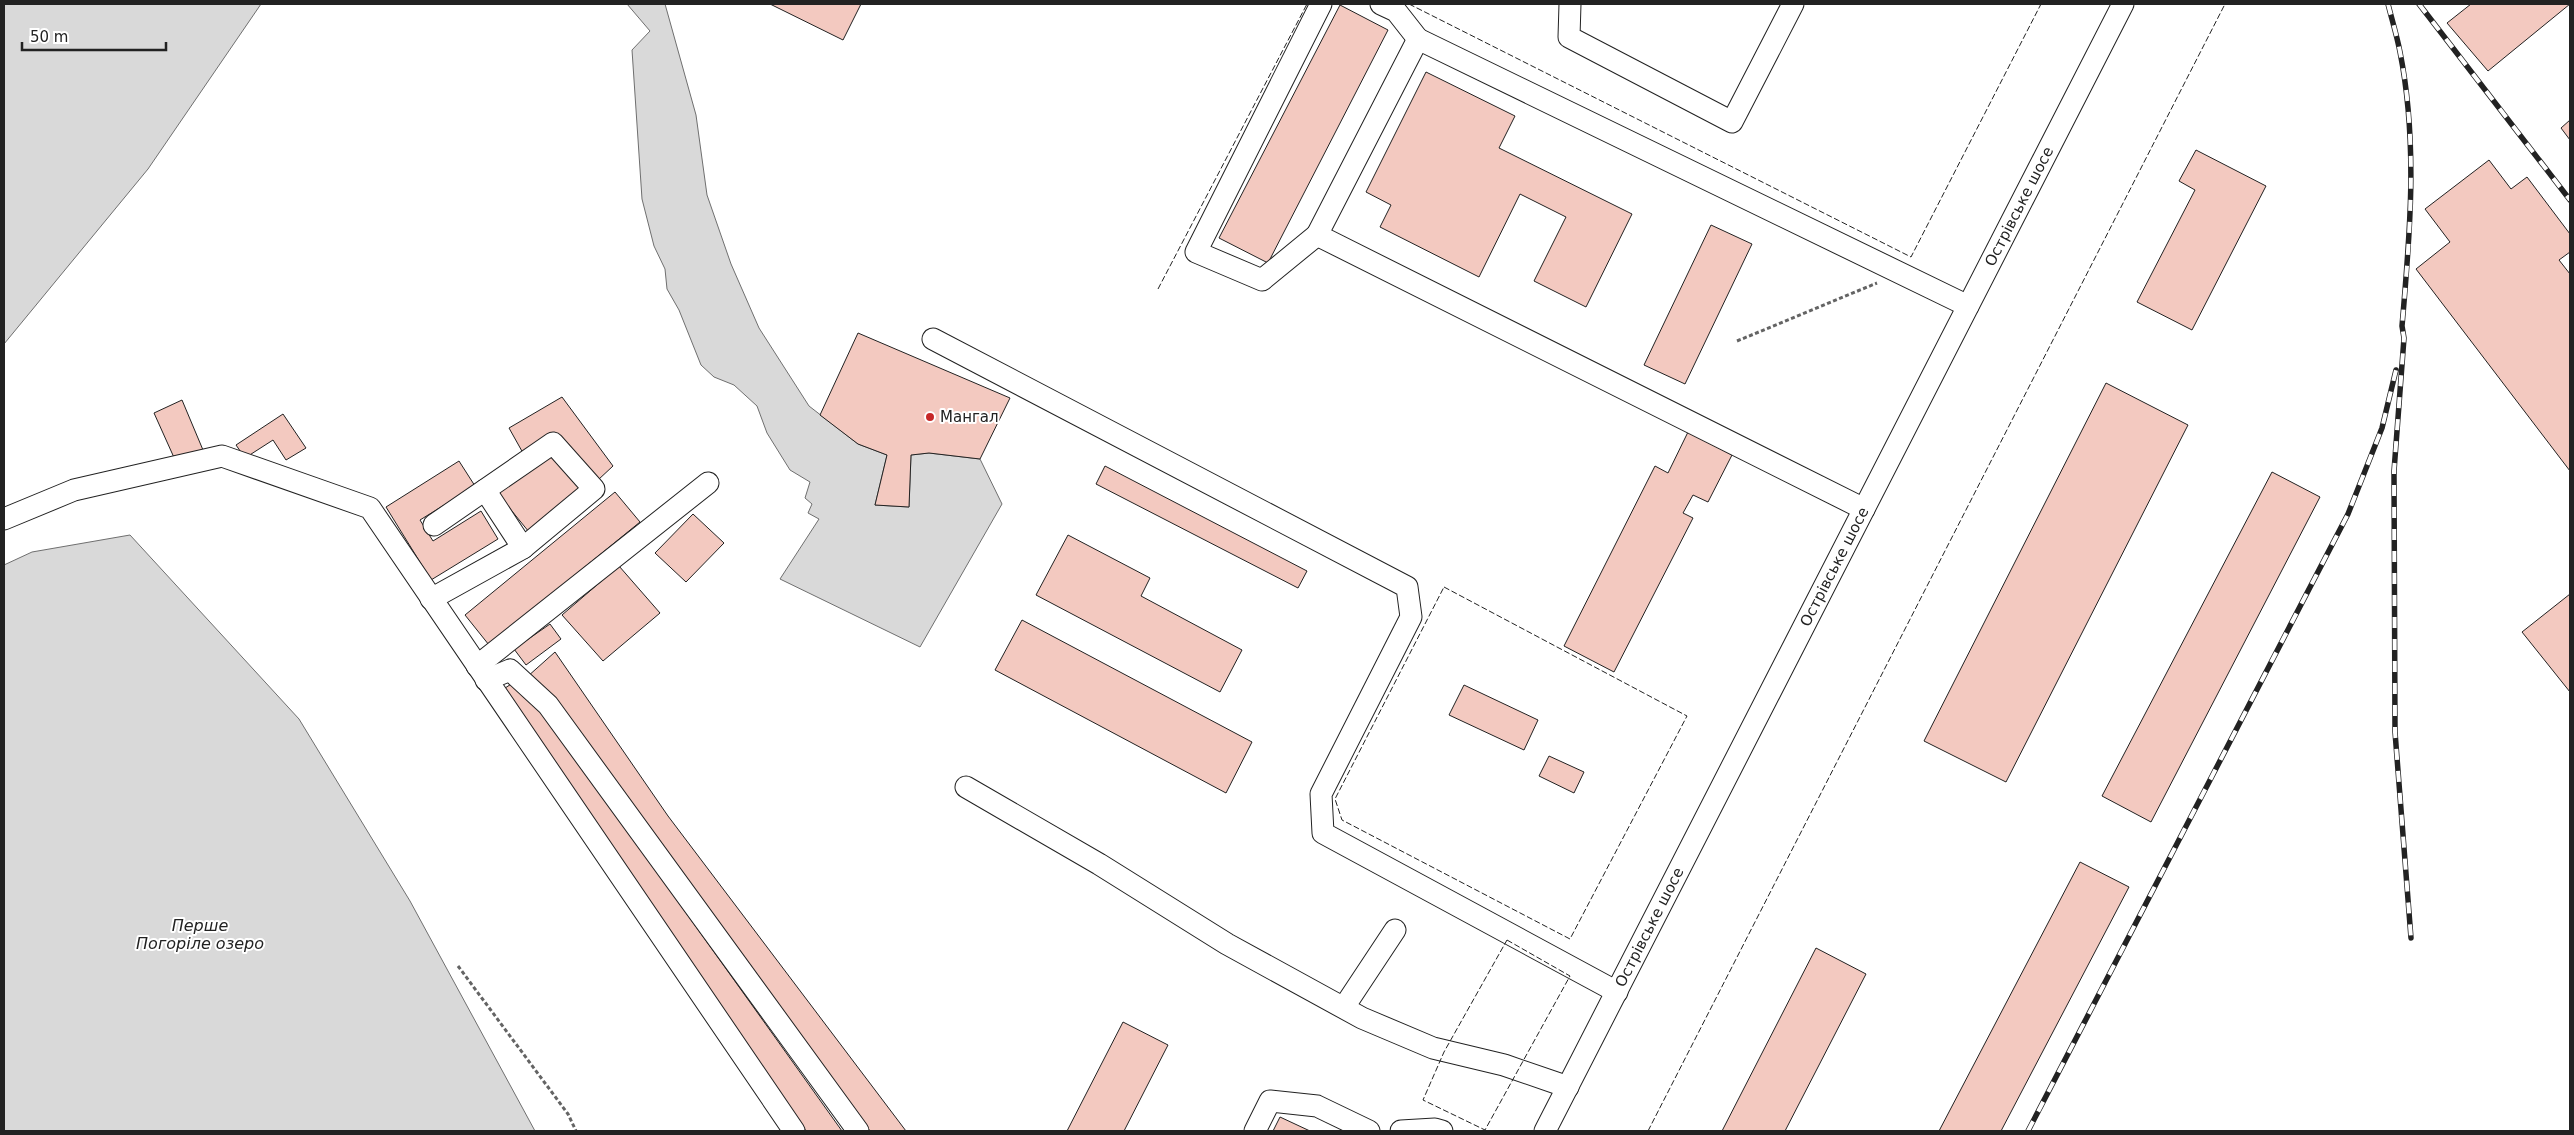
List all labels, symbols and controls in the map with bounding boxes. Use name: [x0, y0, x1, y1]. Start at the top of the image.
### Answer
scale bar: [22, 20, 166, 52]
text: 50 m: [30, 28, 68, 46]
street label: Острівське шосе: [1981, 144, 2057, 269]
place label: Мангал: [940, 408, 999, 426]
marker: Мангал: [924, 411, 936, 423]
street label: Острівське шосе: [1796, 504, 1872, 630]
street label: Острівське шосе: [1611, 864, 1688, 990]
water label: Перше Погоріле озеро: [136, 916, 264, 953]

